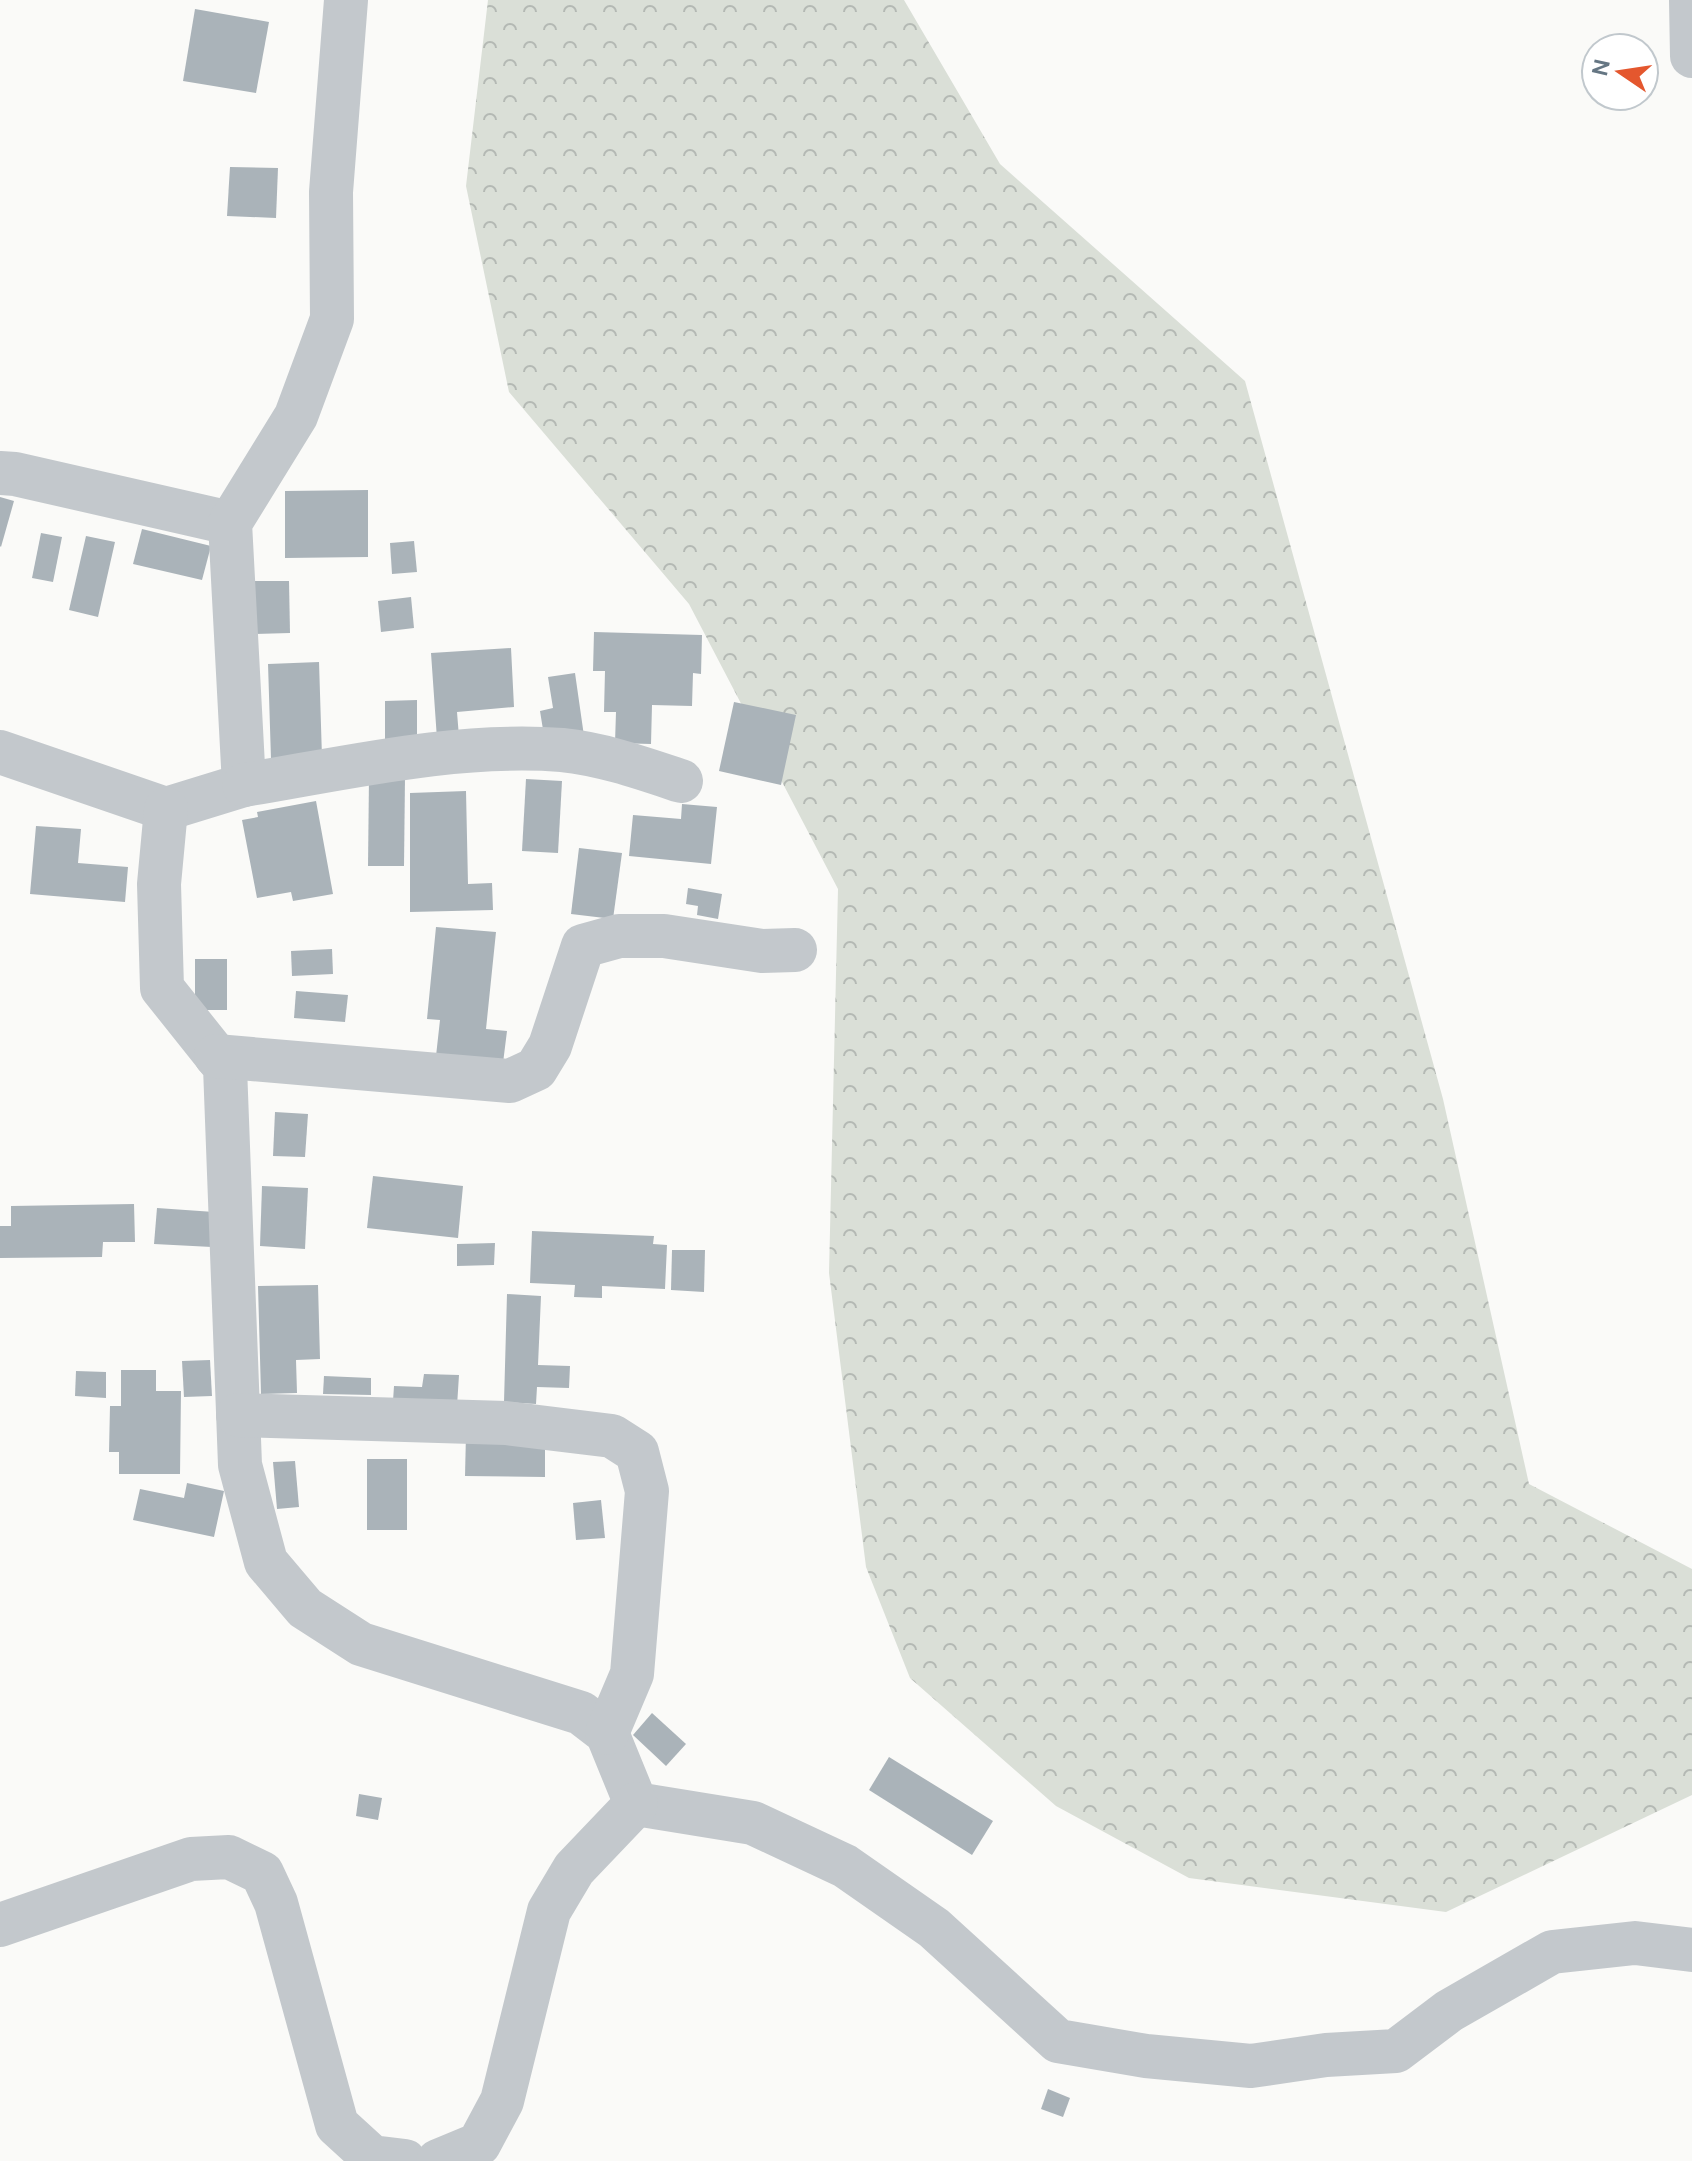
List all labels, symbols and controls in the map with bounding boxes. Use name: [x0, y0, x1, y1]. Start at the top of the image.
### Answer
north arrow: [1580, 32, 1660, 112]
text: N: [1585, 57, 1617, 79]

